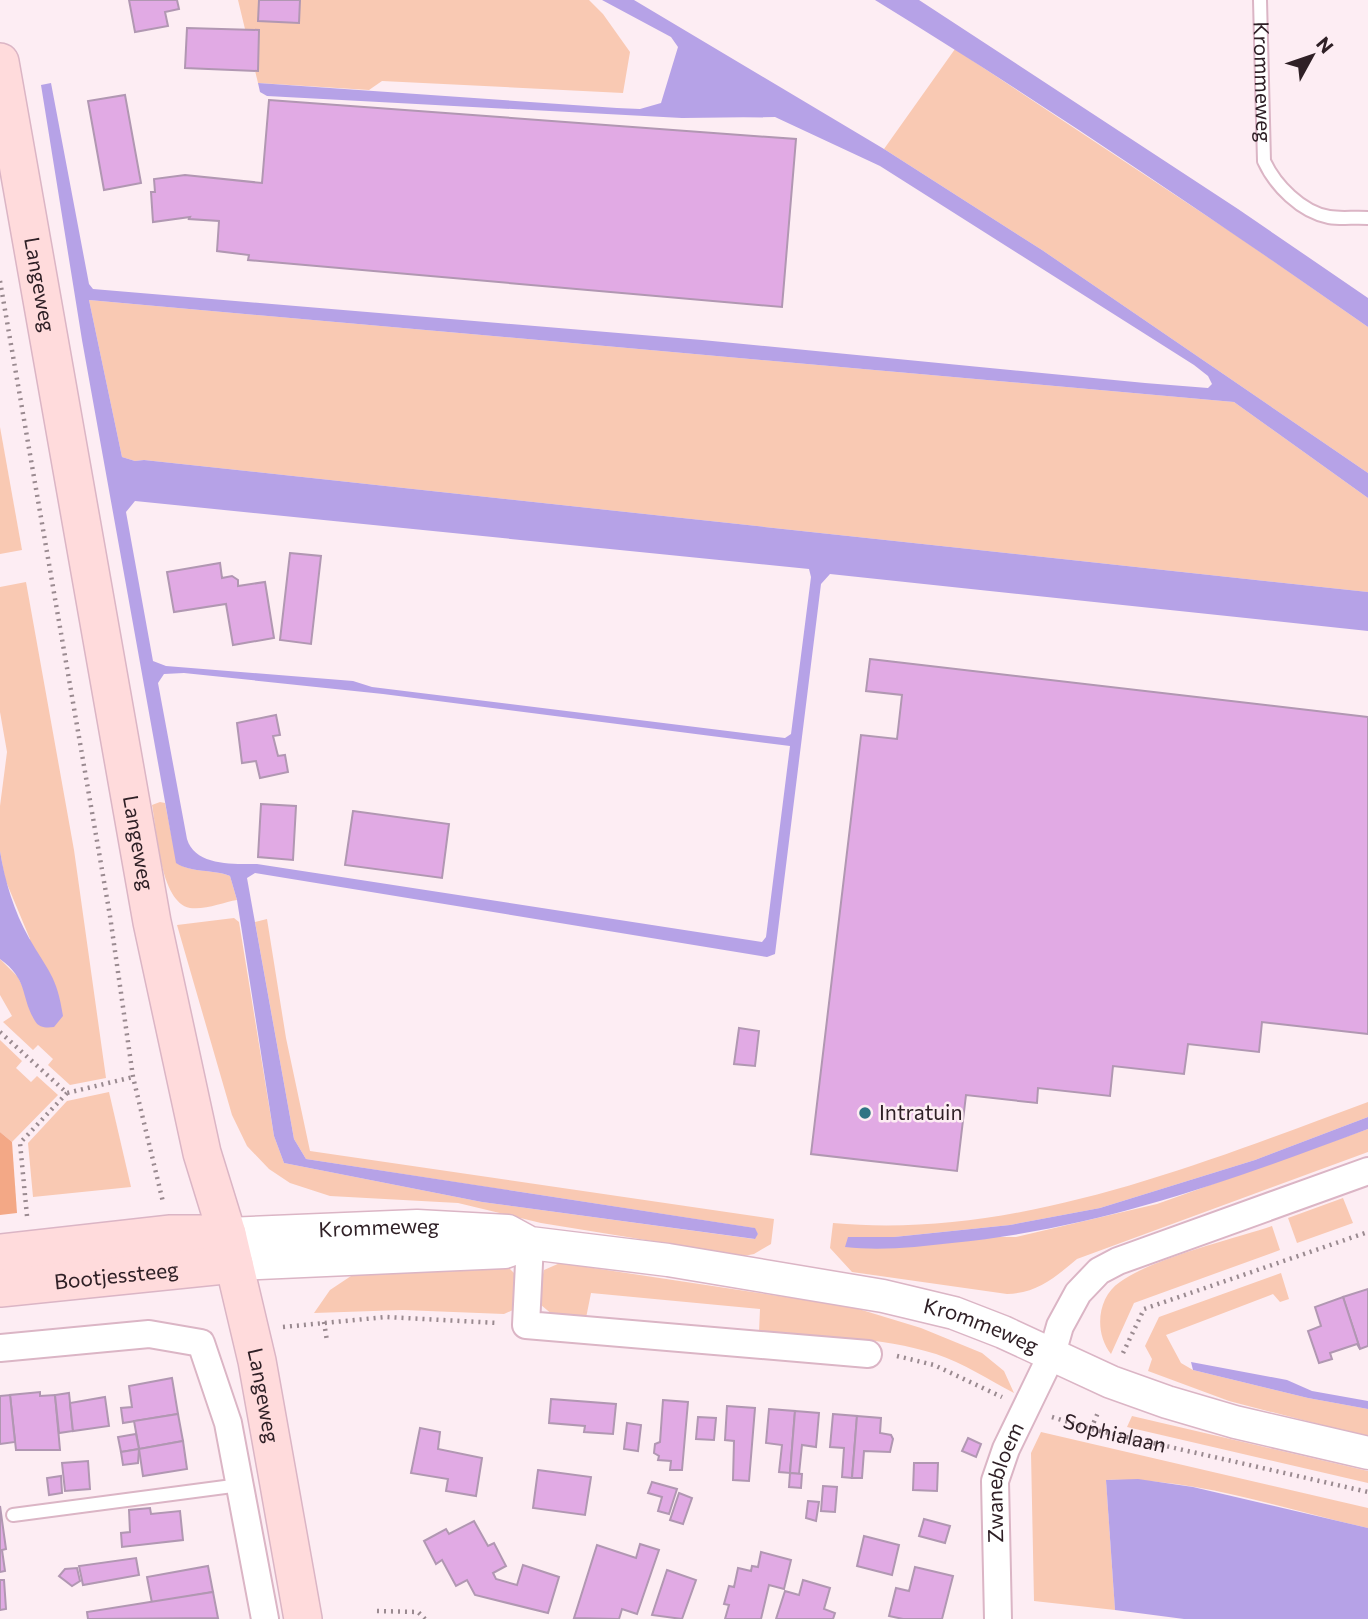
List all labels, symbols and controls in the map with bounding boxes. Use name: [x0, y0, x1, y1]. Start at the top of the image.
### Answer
street label: Krommeweg: [1250, 21, 1278, 143]
north arrow: [1277, 21, 1347, 91]
text: N: [1312, 32, 1339, 58]
street label: Langeweg: [20, 235, 61, 334]
street label: Langeweg: [119, 793, 160, 892]
place label: Intratuin: [879, 1099, 962, 1124]
marker: Intratuin: [857, 1105, 873, 1121]
street label: Krommeweg: [318, 1212, 440, 1241]
street label: Bootjessteeg: [53, 1256, 180, 1293]
street label: Krommeweg: [921, 1292, 1043, 1358]
street label: Langeweg: [243, 1345, 285, 1445]
street label: Sophialaan: [1061, 1407, 1169, 1457]
street label: Zwanebloem: [981, 1418, 1028, 1543]

